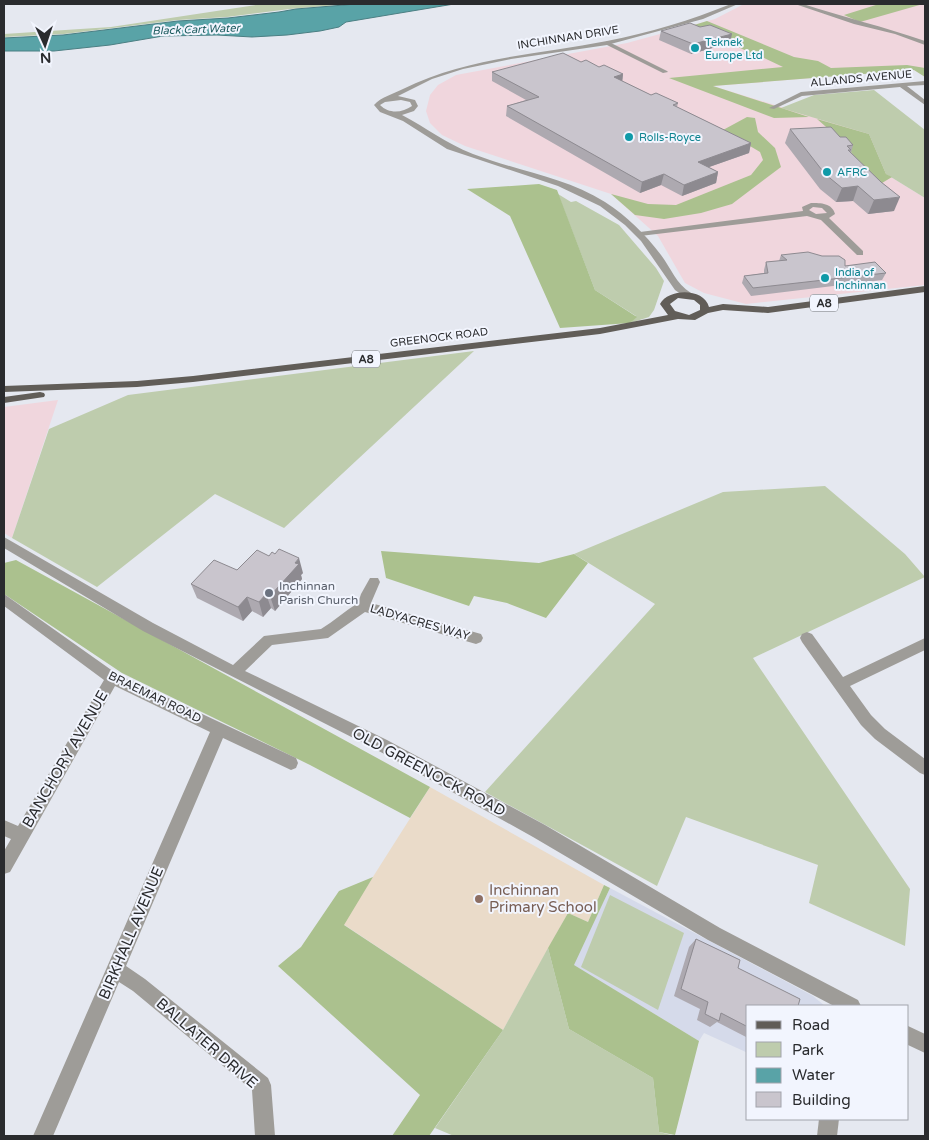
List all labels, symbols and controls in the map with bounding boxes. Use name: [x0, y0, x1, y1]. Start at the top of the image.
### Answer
north arrow: [20, 20, 70, 70]
water label: Black Cart Water: [152, 21, 242, 38]
street label: INCHINNAN DRIVE: [516, 23, 620, 52]
place label: Teknek Europe Ltd: [705, 36, 763, 62]
marker: Teknek Europe Ltd: [689, 42, 701, 54]
text: N: [40, 49, 52, 66]
street label: ALLANDS AVENUE: [810, 68, 912, 89]
marker: Rolls-Royce: [623, 131, 635, 143]
place label: Rolls-Royce: [639, 131, 701, 144]
marker: AFRC: [821, 166, 833, 178]
place label: AFRC: [837, 166, 868, 179]
place label: India of Inchinnan: [835, 266, 886, 292]
marker: India of Inchinnan: [819, 272, 831, 284]
road number: A8: [810, 294, 838, 312]
street label: GREENOCK ROAD: [389, 325, 489, 350]
road number: A8: [352, 350, 380, 368]
place label: Inchinnan Parish Church: [279, 579, 358, 607]
marker: Inchinnan Parish Church: [263, 587, 275, 599]
street label: LADYACRES WAY: [369, 601, 472, 643]
street label: BRAEMAR ROAD: [106, 668, 204, 726]
street label: BANCHORY AVENUE: [18, 687, 112, 831]
street label: OLD GREENOCK ROAD: [349, 724, 509, 820]
street label: BIRKHALL AVENUE: [95, 864, 167, 1002]
place label: Inchinnan Primary School: [489, 881, 597, 916]
marker: Inchinnan Primary School: [473, 893, 485, 905]
street label: BALLATER DRIVE: [153, 994, 261, 1092]
legend: [746, 1005, 909, 1120]
text: Road: [792, 1016, 830, 1034]
text: Park: [792, 1041, 824, 1059]
text: Water: [792, 1066, 835, 1084]
text: Building: [792, 1091, 851, 1109]

